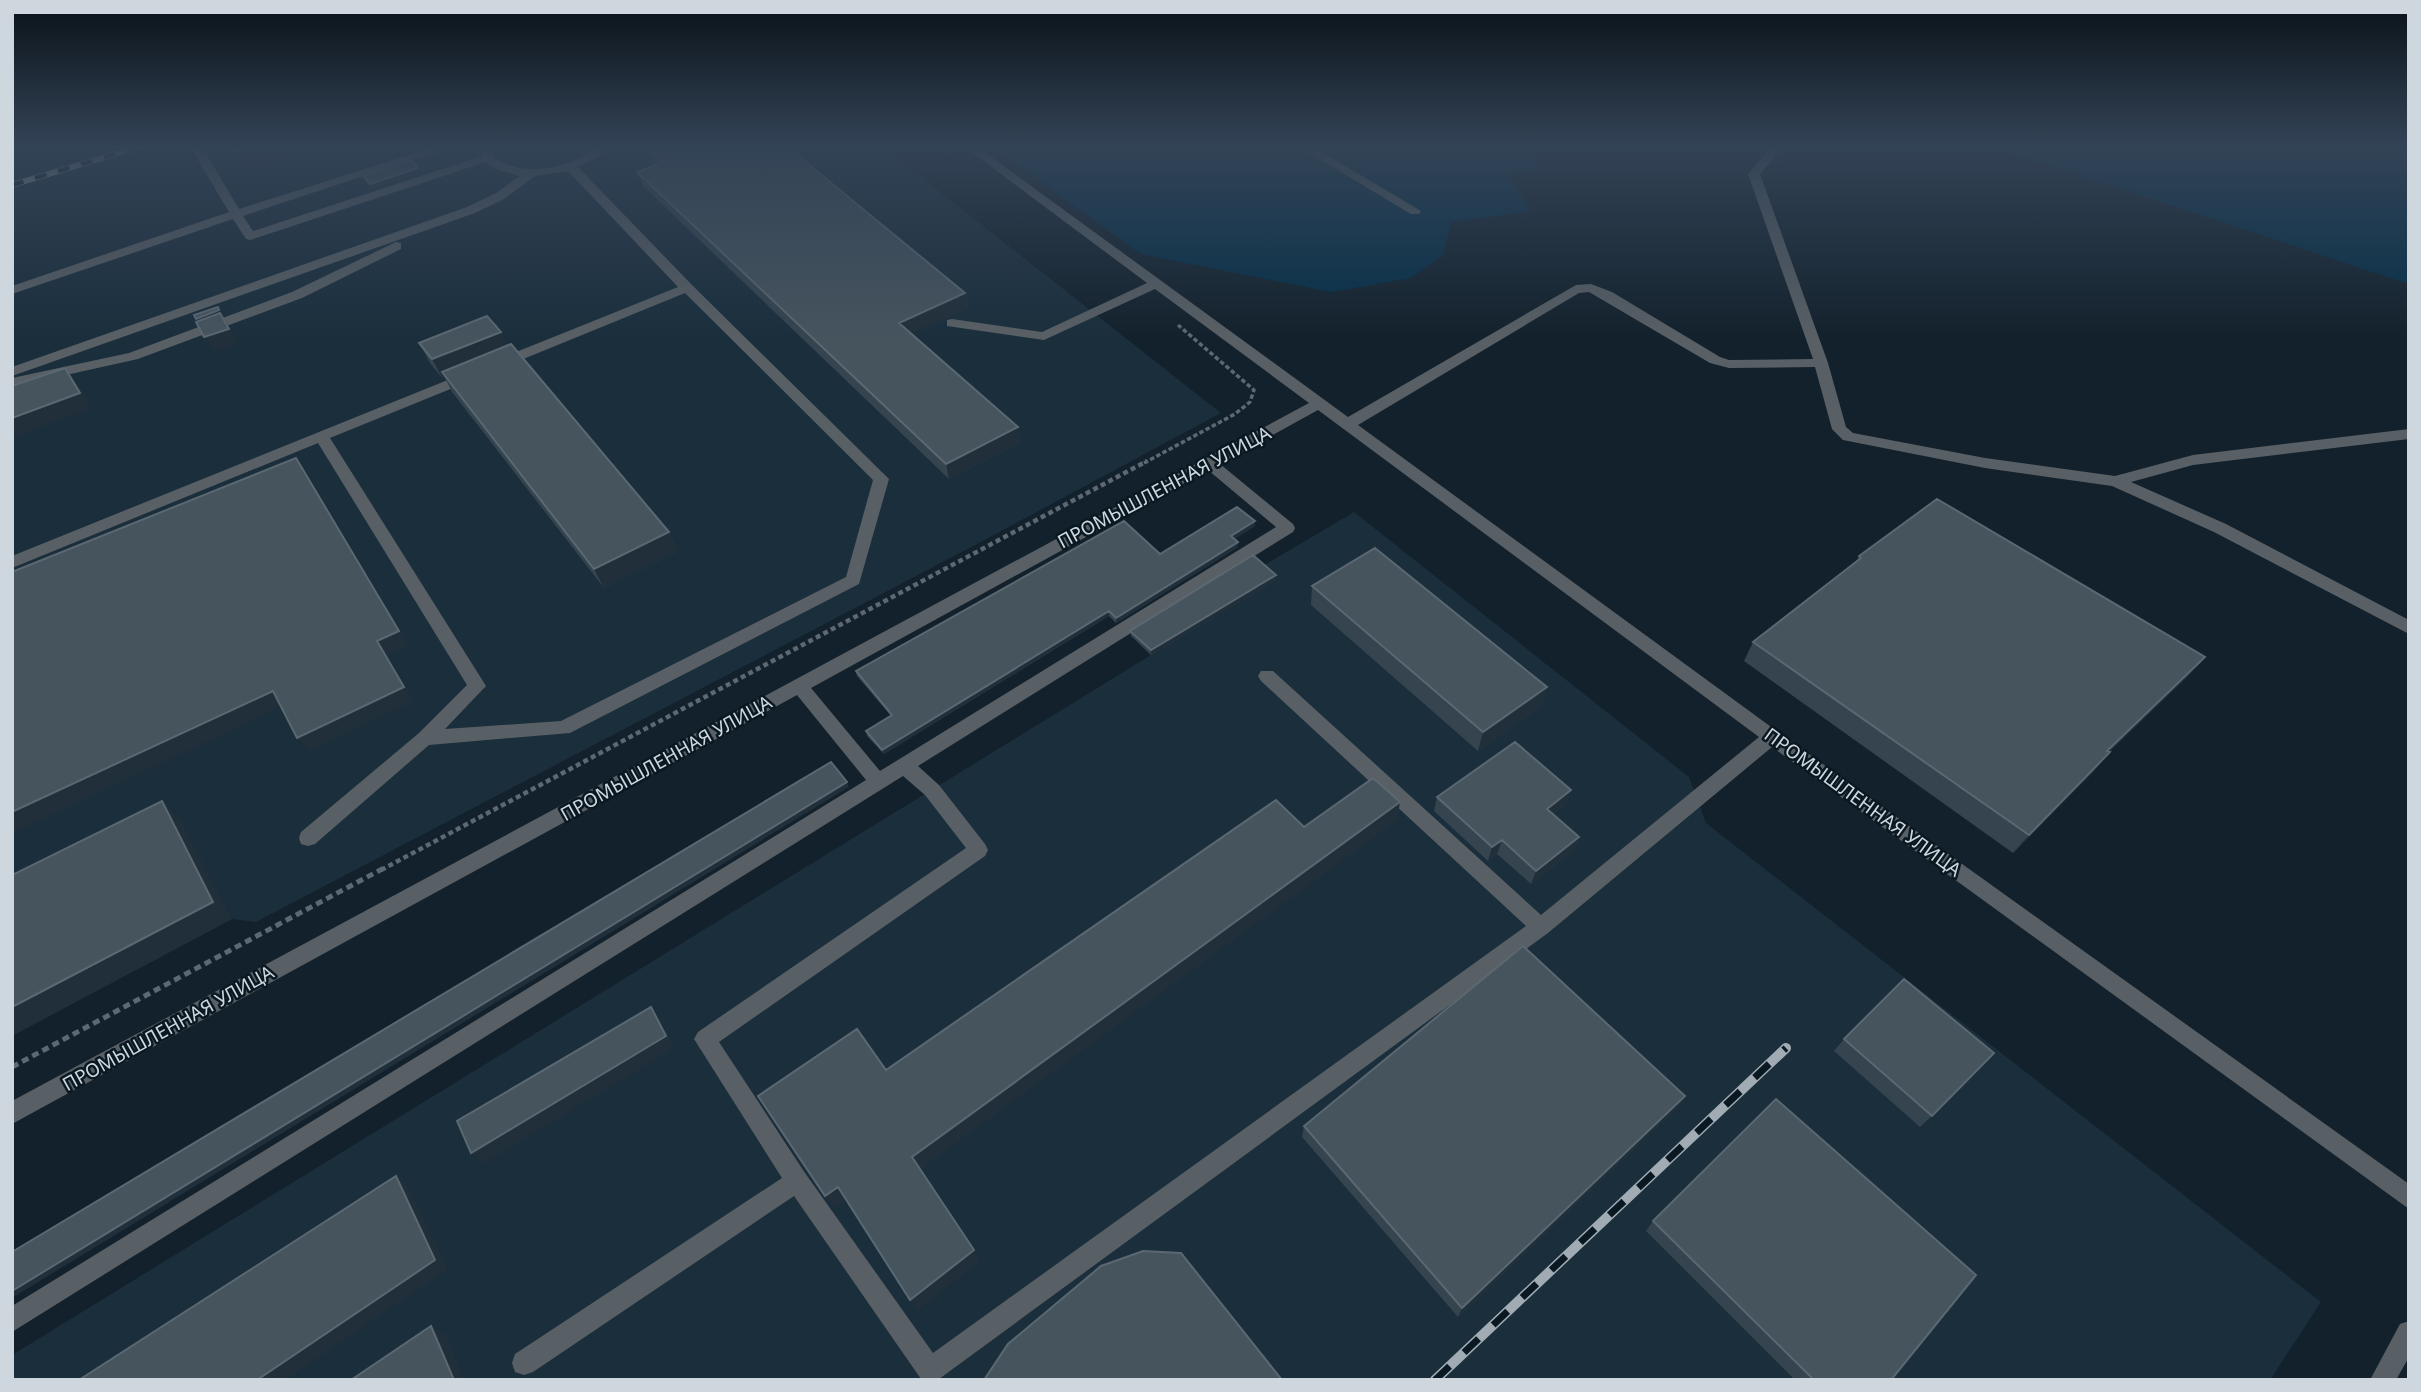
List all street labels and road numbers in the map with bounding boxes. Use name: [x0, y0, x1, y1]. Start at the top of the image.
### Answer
street label: ПРОМЫШЛЕННАЯ УЛИЦА: [1053, 419, 1276, 554]
street label: ПРОМЫШЛЕННАЯ УЛИЦА: [556, 689, 777, 827]
street label: ПРОМЫШЛЕННАЯ УЛИЦА: [1759, 722, 1968, 883]
street label: ПРОМЫШЛЕННАЯ УЛИЦА: [58, 959, 279, 1097]

